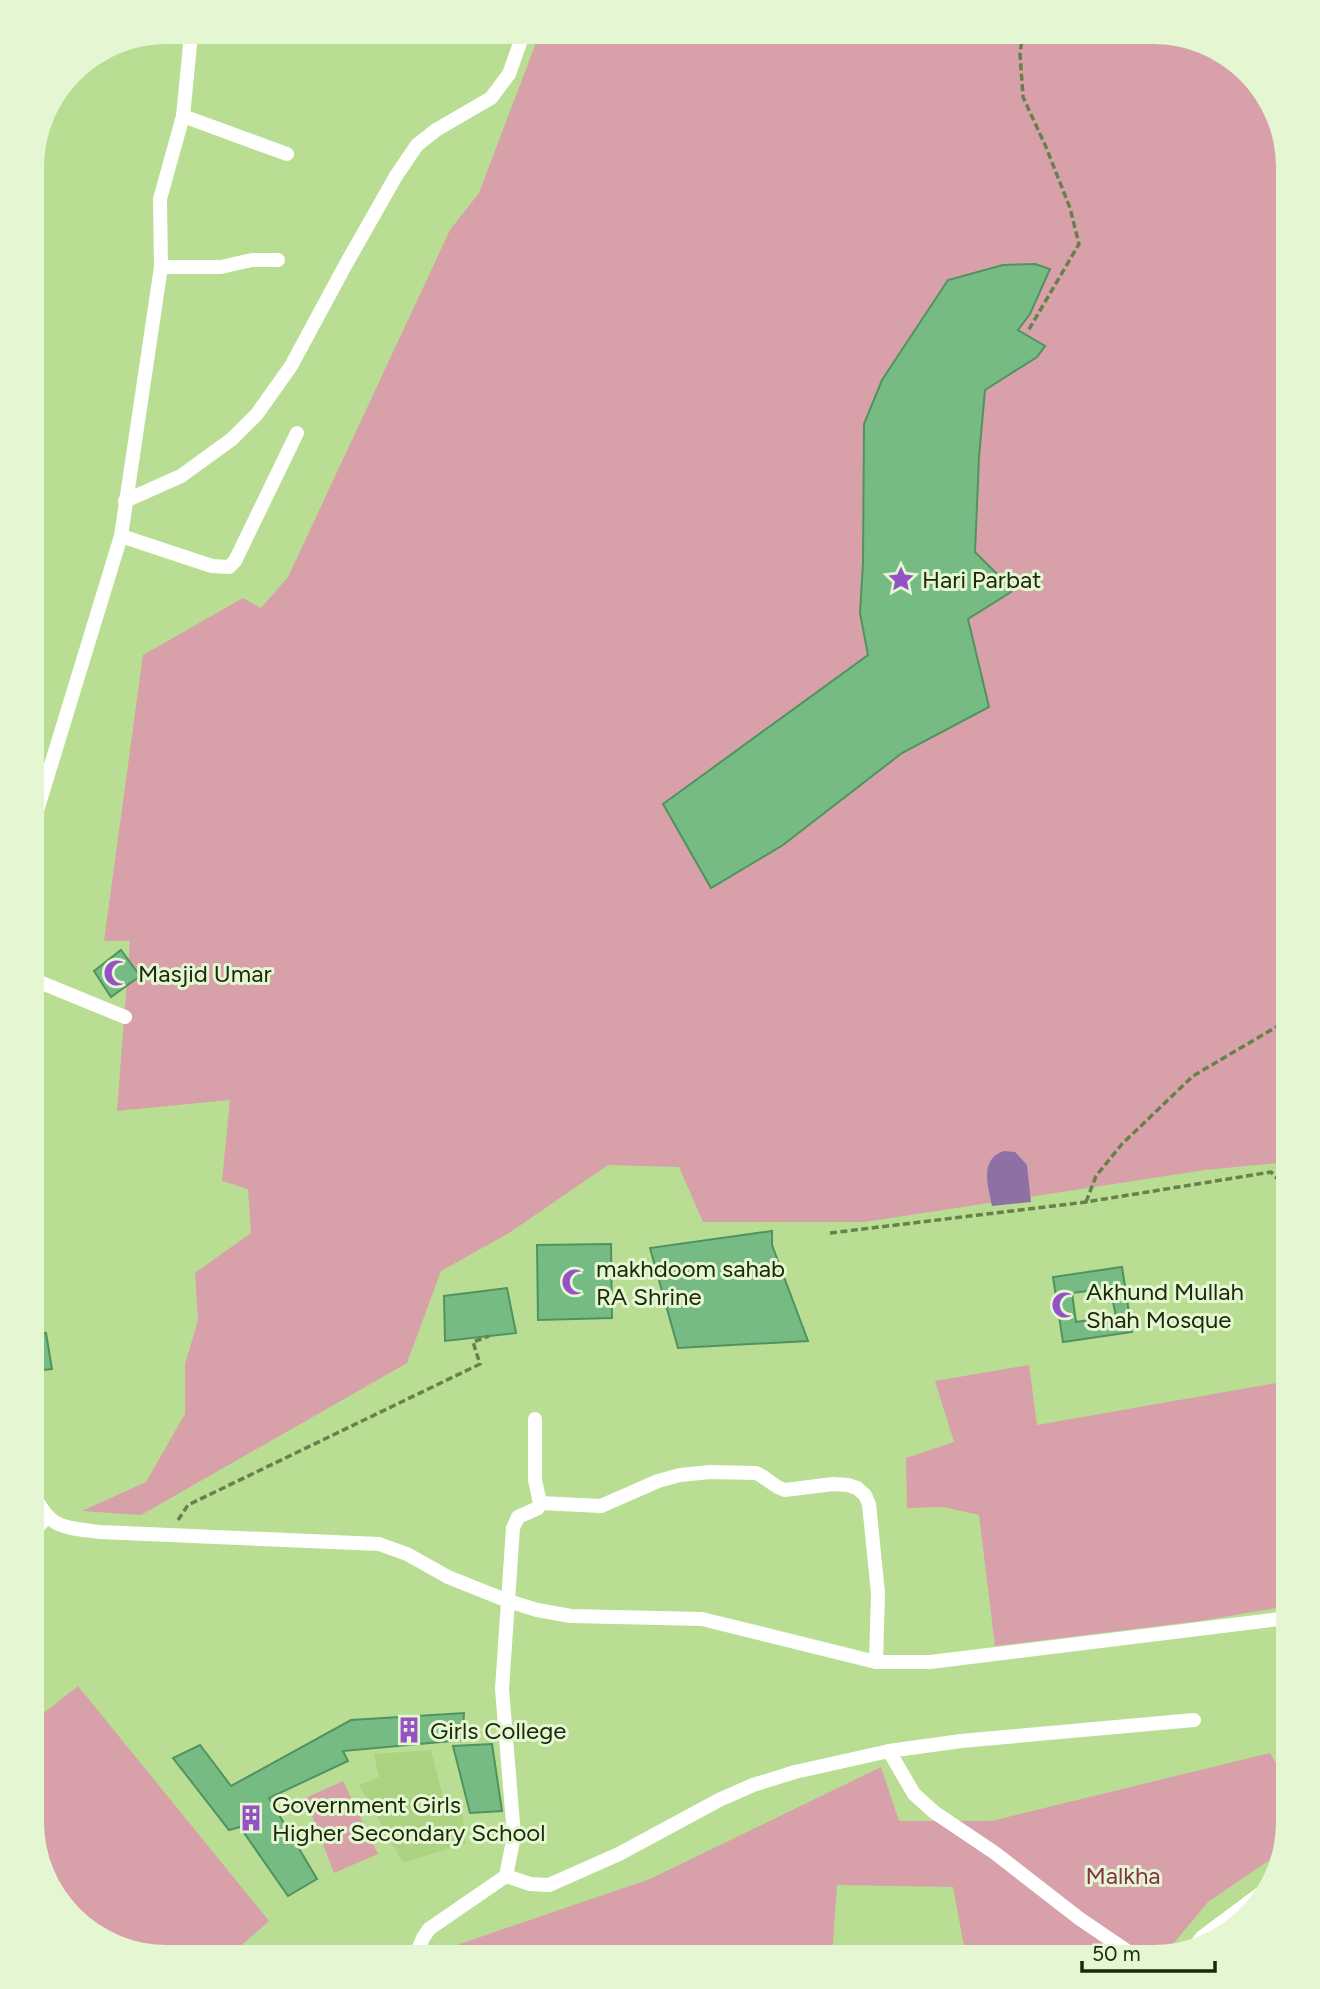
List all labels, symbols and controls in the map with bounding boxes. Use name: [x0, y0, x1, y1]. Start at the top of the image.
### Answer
place icon: Hari Parbat: [886, 564, 916, 594]
place label: Hari Parbat: [922, 565, 1041, 594]
mosque icon: Masjid Umar: [102, 958, 132, 988]
place label: Masjid Umar: [138, 959, 272, 988]
place label: makhdoom sahab RA Shrine: [596, 1254, 785, 1311]
mosque icon: makhdoom sahab RA Shrine: [560, 1267, 590, 1297]
place label: Akhund Mullah Shah Mosque: [1086, 1277, 1244, 1334]
mosque icon: Akhund Mullah Shah Mosque: [1050, 1290, 1080, 1320]
building icon: Girls College: [394, 1715, 424, 1745]
place label: Girls College: [430, 1716, 566, 1745]
place label: Government Girls Higher Secondary School: [272, 1790, 546, 1847]
building icon: Government Girls Higher Secondary School: [236, 1803, 266, 1833]
park label: Malkha: [1085, 1861, 1161, 1890]
scale bar: [1082, 1930, 1215, 1974]
text: 50 m: [1092, 1941, 1141, 1966]

